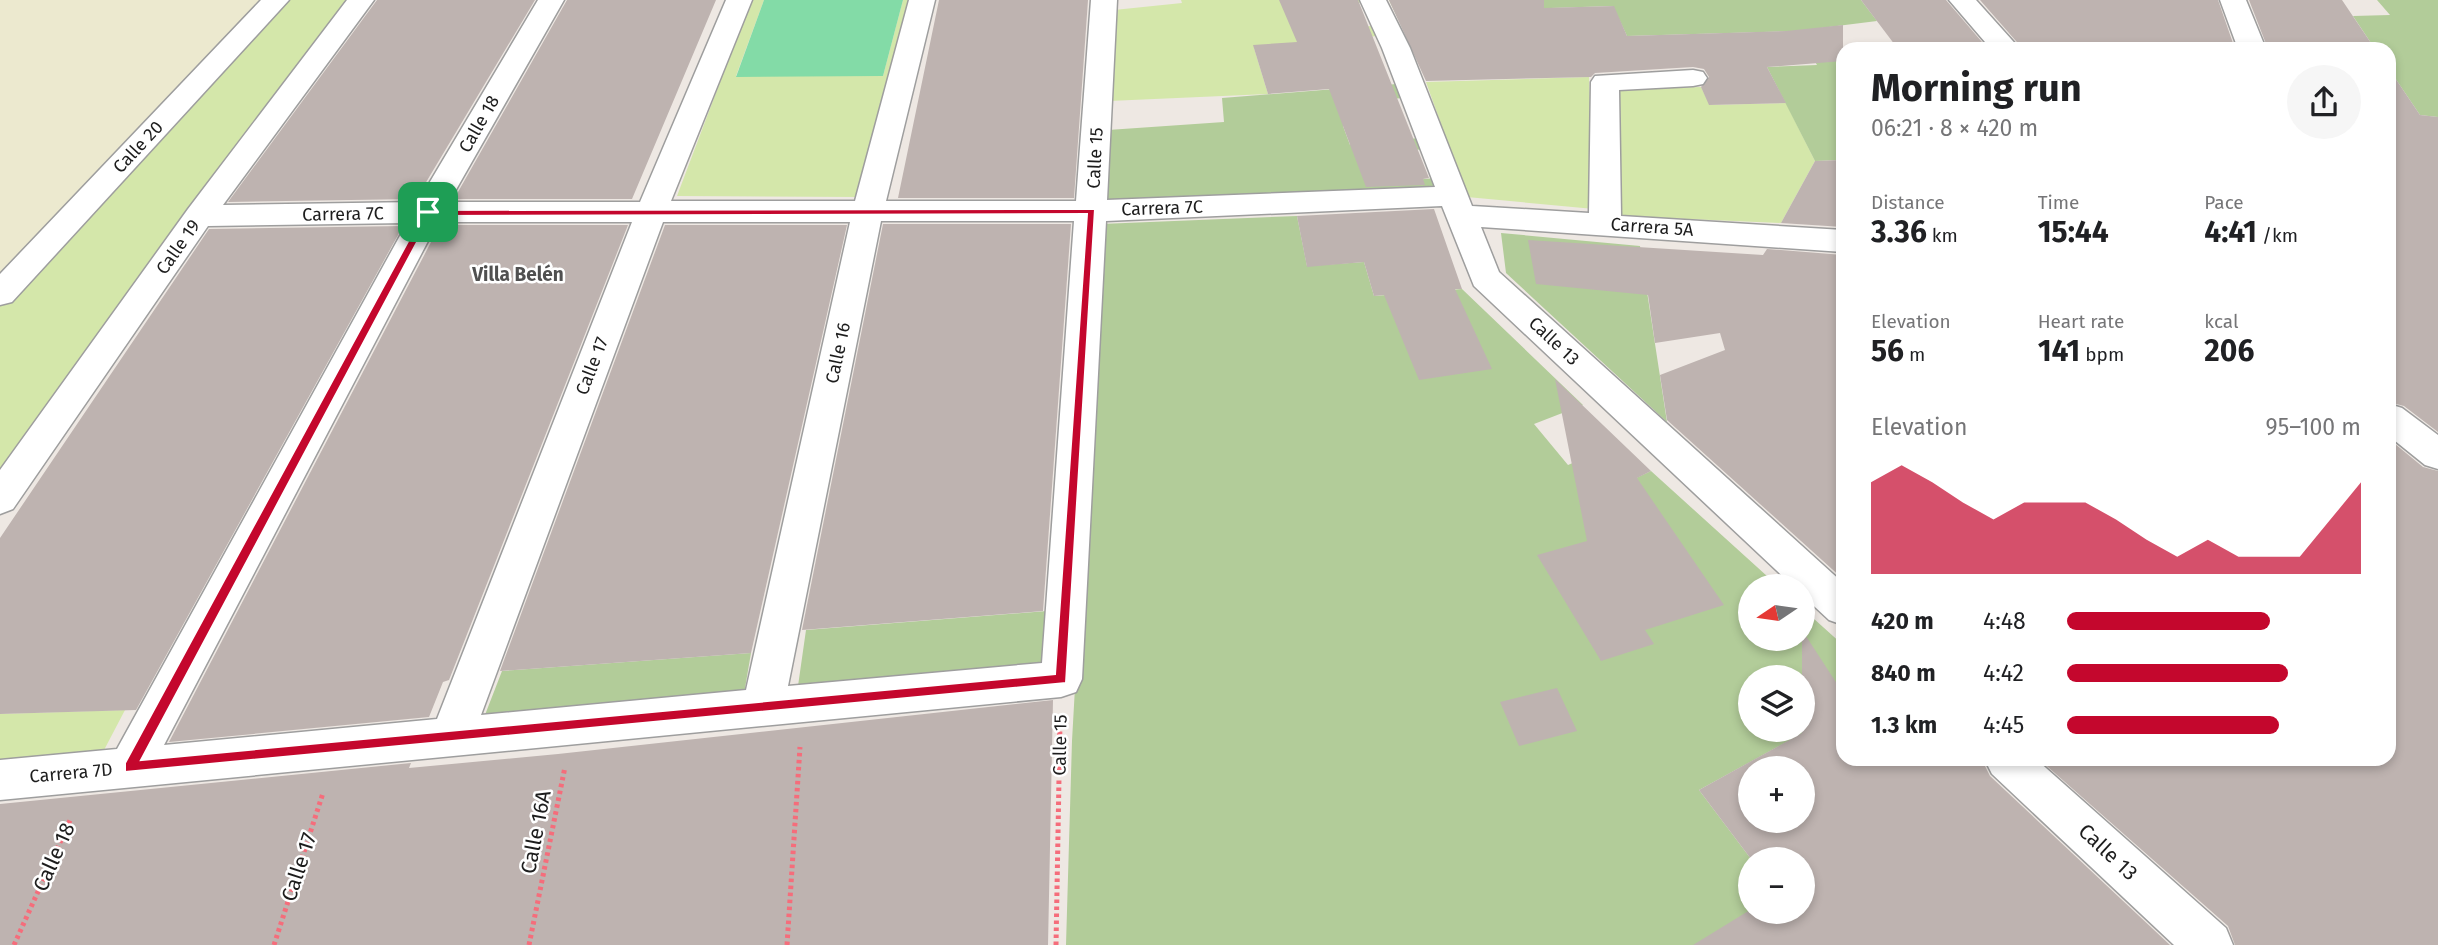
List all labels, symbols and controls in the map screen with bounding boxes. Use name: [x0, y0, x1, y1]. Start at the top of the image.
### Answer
text: Morning run: [1871, 65, 2082, 111]
button: share: [2287, 65, 2361, 139]
street label: Calle 18: [454, 91, 504, 156]
text: 06:21 · 8 × 420 m: [1871, 114, 2038, 142]
street label: Calle 20: [108, 116, 168, 178]
street label: Calle 15: [1082, 127, 1108, 189]
pin: [398, 182, 458, 242]
text: Distance: [1871, 191, 1945, 214]
text: Time: [2038, 191, 2079, 214]
text: Pace: [2204, 191, 2244, 214]
icon: arrive: [409, 193, 447, 231]
street label: Carrera 7C: [1121, 196, 1203, 220]
street label: Carrera 7C: [302, 202, 384, 226]
street label: Carrera 5A: [1610, 213, 1695, 241]
text: 3.36: [1871, 214, 1927, 250]
text: 15:44: [2038, 214, 2109, 250]
text: 4:41: [2204, 214, 2257, 250]
street label: Calle 19: [151, 215, 205, 279]
text: km: [1927, 224, 1958, 247]
text: /km: [2257, 224, 2298, 247]
district label: Villa Belén: [471, 263, 564, 286]
text: Elevation: [1871, 310, 1951, 333]
text: Heart rate: [2038, 310, 2124, 333]
text: kcal: [2204, 310, 2239, 333]
street label: Calle 13: [1524, 312, 1584, 370]
street label: Calle 16: [821, 320, 855, 386]
text: 56: [1871, 333, 1904, 369]
text: 141: [2038, 333, 2080, 369]
text: 206: [2204, 333, 2254, 369]
street label: Calle 17: [571, 334, 613, 398]
text: m: [1904, 343, 1925, 366]
text: bpm: [2080, 343, 2124, 366]
text: Elevation: [1871, 413, 1967, 441]
text: 95–100 m: [2266, 413, 2361, 441]
north arrow: [1738, 574, 1815, 651]
map controls: [1738, 574, 1815, 924]
text: 420 m: [1871, 607, 1934, 635]
text: 4:48: [1983, 607, 2026, 635]
text: 840 m: [1871, 659, 1936, 687]
text: 4:42: [1983, 659, 2024, 687]
button: layers: [1738, 665, 1815, 742]
text: 1.3 km: [1871, 711, 1937, 739]
text: 4:45: [1983, 711, 2024, 739]
street label: Calle 15: [1048, 714, 1072, 776]
button: +: [1738, 756, 1815, 833]
street label: Carrera 7D: [29, 758, 113, 788]
street label: Calle 16A: [515, 788, 557, 876]
street label: Calle 13: [2073, 818, 2143, 886]
street label: Calle 18: [27, 819, 81, 895]
street label: Calle 17: [276, 830, 322, 904]
button: −: [1738, 847, 1815, 924]

